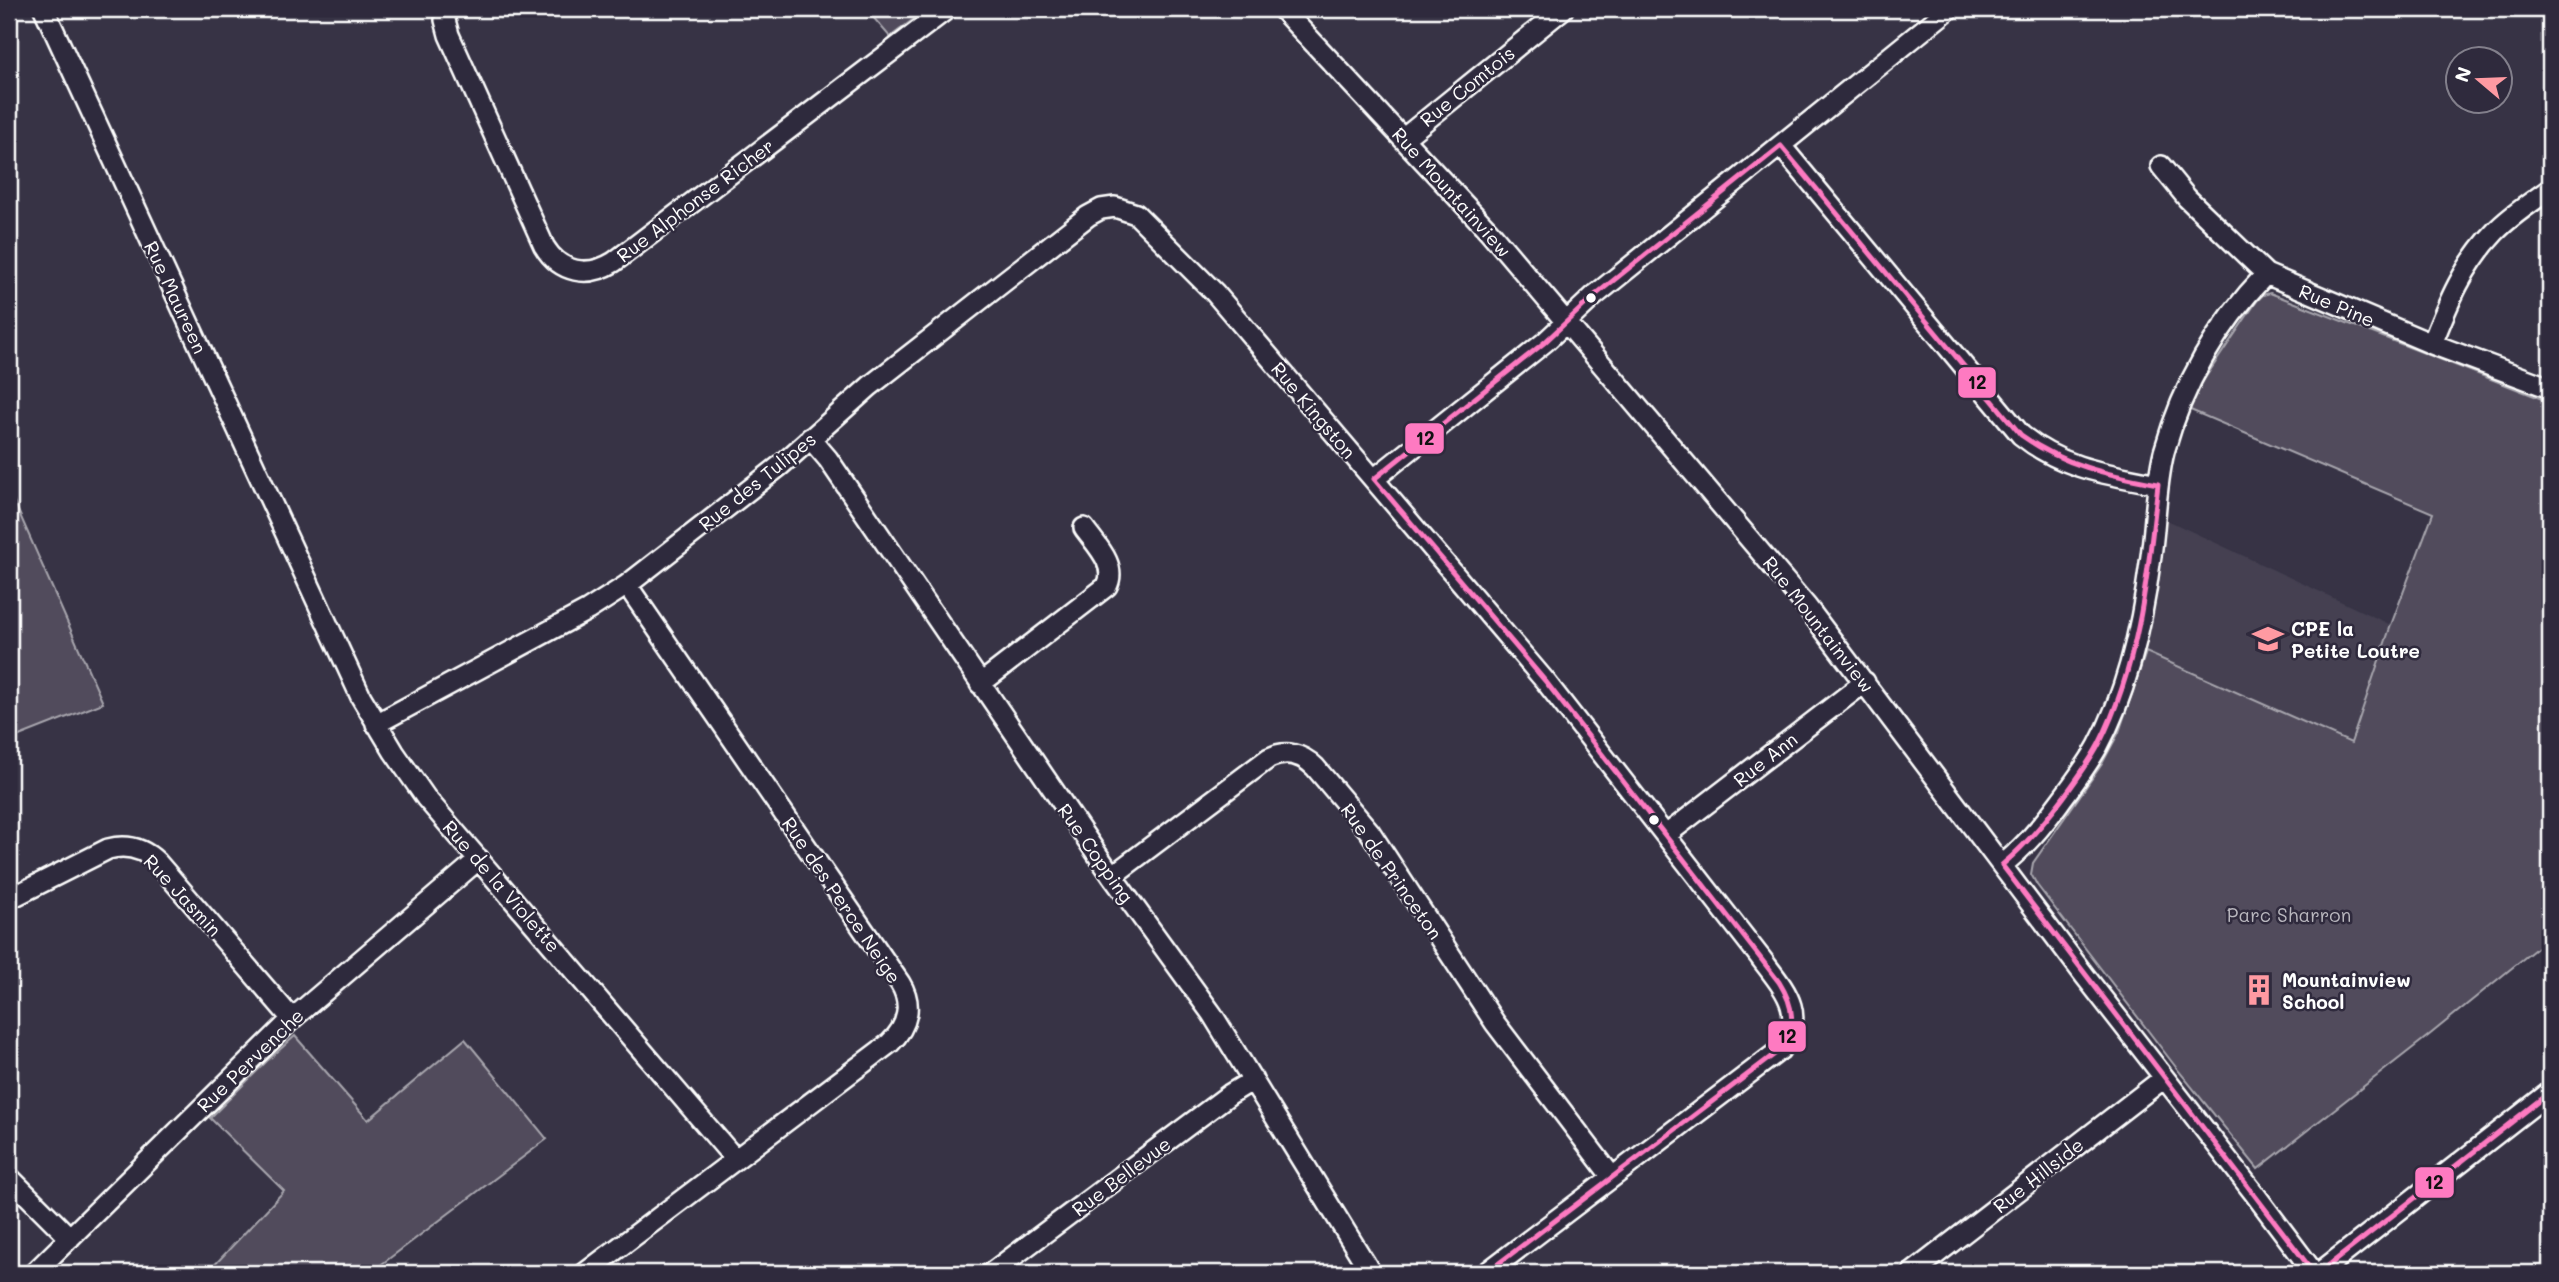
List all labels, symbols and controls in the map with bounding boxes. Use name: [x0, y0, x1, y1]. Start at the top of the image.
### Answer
street label: Rue Comtois: [1414, 40, 1520, 132]
north arrow: [2444, 46, 2514, 116]
text: N: [2448, 63, 2477, 85]
street label: Rue Mountainview: [1387, 122, 1517, 262]
street label: Rue Alphonse Richer: [611, 133, 779, 267]
street label: Rue Maureen: [139, 237, 213, 357]
street label: Rue Pine: [2295, 278, 2379, 332]
unlabelled marker: [1584, 291, 1598, 305]
street label: Rue Kingston: [1266, 356, 1362, 464]
line badge: 12: [1957, 366, 1997, 399]
text: 12: [1967, 369, 1987, 394]
line badge: 12: [1404, 422, 1445, 455]
text: 12: [1415, 425, 1435, 450]
street label: Rue des Tulipes: [693, 426, 821, 536]
street label: Rue Mountainview: [1758, 551, 1880, 697]
place label: CPE la Petite Loutre: [2291, 616, 2420, 663]
school or university icon: CPE la Petite Loutre: [2251, 622, 2285, 656]
street label: Rue Ann: [1728, 726, 1802, 792]
street label: Rue Copping: [1052, 798, 1140, 908]
street label: Rue de Princeton: [1336, 798, 1448, 944]
street label: Rue des Perce Neige: [777, 812, 907, 988]
unlabelled marker: [1647, 813, 1661, 827]
street label: Rue de la Violette: [438, 815, 566, 957]
street label: Rue Jasmin: [139, 849, 227, 941]
park label: Parc Sharron: [2227, 902, 2351, 927]
place label: Mountainview School: [2282, 967, 2411, 1014]
building icon: Mountainview School: [2242, 973, 2276, 1007]
street label: Rue Pervenche: [191, 1003, 309, 1117]
line badge: 12: [1767, 1020, 1807, 1053]
text: 12: [1777, 1023, 1797, 1048]
street label: Rue Bellevue: [1067, 1131, 1175, 1221]
street label: Rue Hillside: [1988, 1132, 2088, 1218]
line badge: 12: [2414, 1166, 2455, 1199]
text: 12: [2424, 1169, 2444, 1194]

